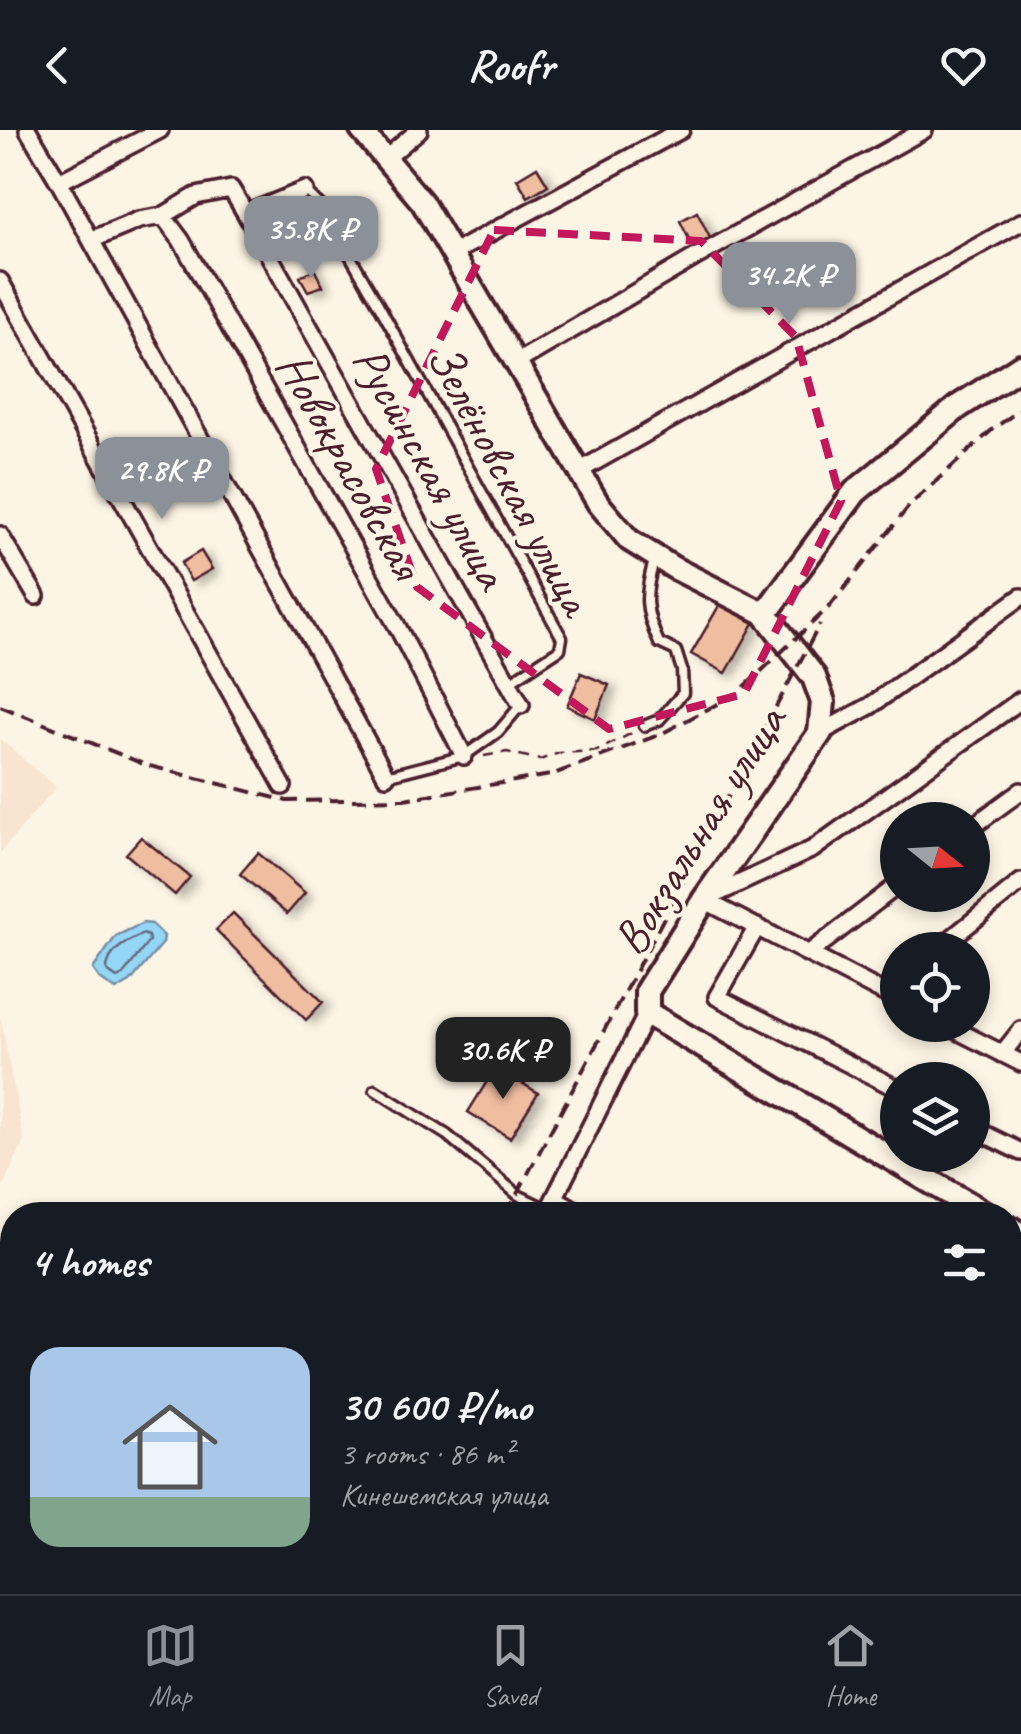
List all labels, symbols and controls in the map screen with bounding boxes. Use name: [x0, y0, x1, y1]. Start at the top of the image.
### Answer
text: Roofr: [467, 37, 554, 94]
icon: back: [30, 38, 85, 93]
icon: heart: [936, 38, 991, 93]
pin: 35.8K ₽: [219, 196, 403, 281]
text: 35.8K ₽: [266, 208, 356, 249]
pin: 34.2K ₽: [697, 242, 881, 327]
text: 34.2K ₽: [744, 254, 834, 295]
street label: Зелёновская улица: [414, 333, 608, 628]
street label: Русинская улица: [340, 335, 524, 602]
street label: Новокрасовская: [263, 341, 439, 592]
pin: 29.8K ₽: [70, 437, 254, 522]
text: 29.8K ₽: [117, 449, 207, 490]
street label: Вокзальная улица: [599, 692, 801, 965]
north arrow: [880, 802, 990, 912]
map controls: [880, 802, 990, 1172]
button: locate: [880, 932, 990, 1042]
pin: 30.6K ₽: [411, 1017, 595, 1102]
text: 30.6K ₽: [458, 1029, 548, 1070]
button: layers: [880, 1062, 990, 1172]
icon: filters: [937, 1235, 992, 1290]
text: 4 homes: [30, 1236, 149, 1289]
text: 30 600 ₽/mo: [340, 1380, 531, 1433]
icon: home: [110, 1387, 230, 1507]
text: 3 rooms · 86 m²: [340, 1433, 513, 1474]
text: Кинешемская улица: [340, 1474, 548, 1515]
tab: Map: [143, 1618, 198, 1713]
tab: Saved: [483, 1618, 538, 1713]
tab: Home: [823, 1618, 878, 1713]

